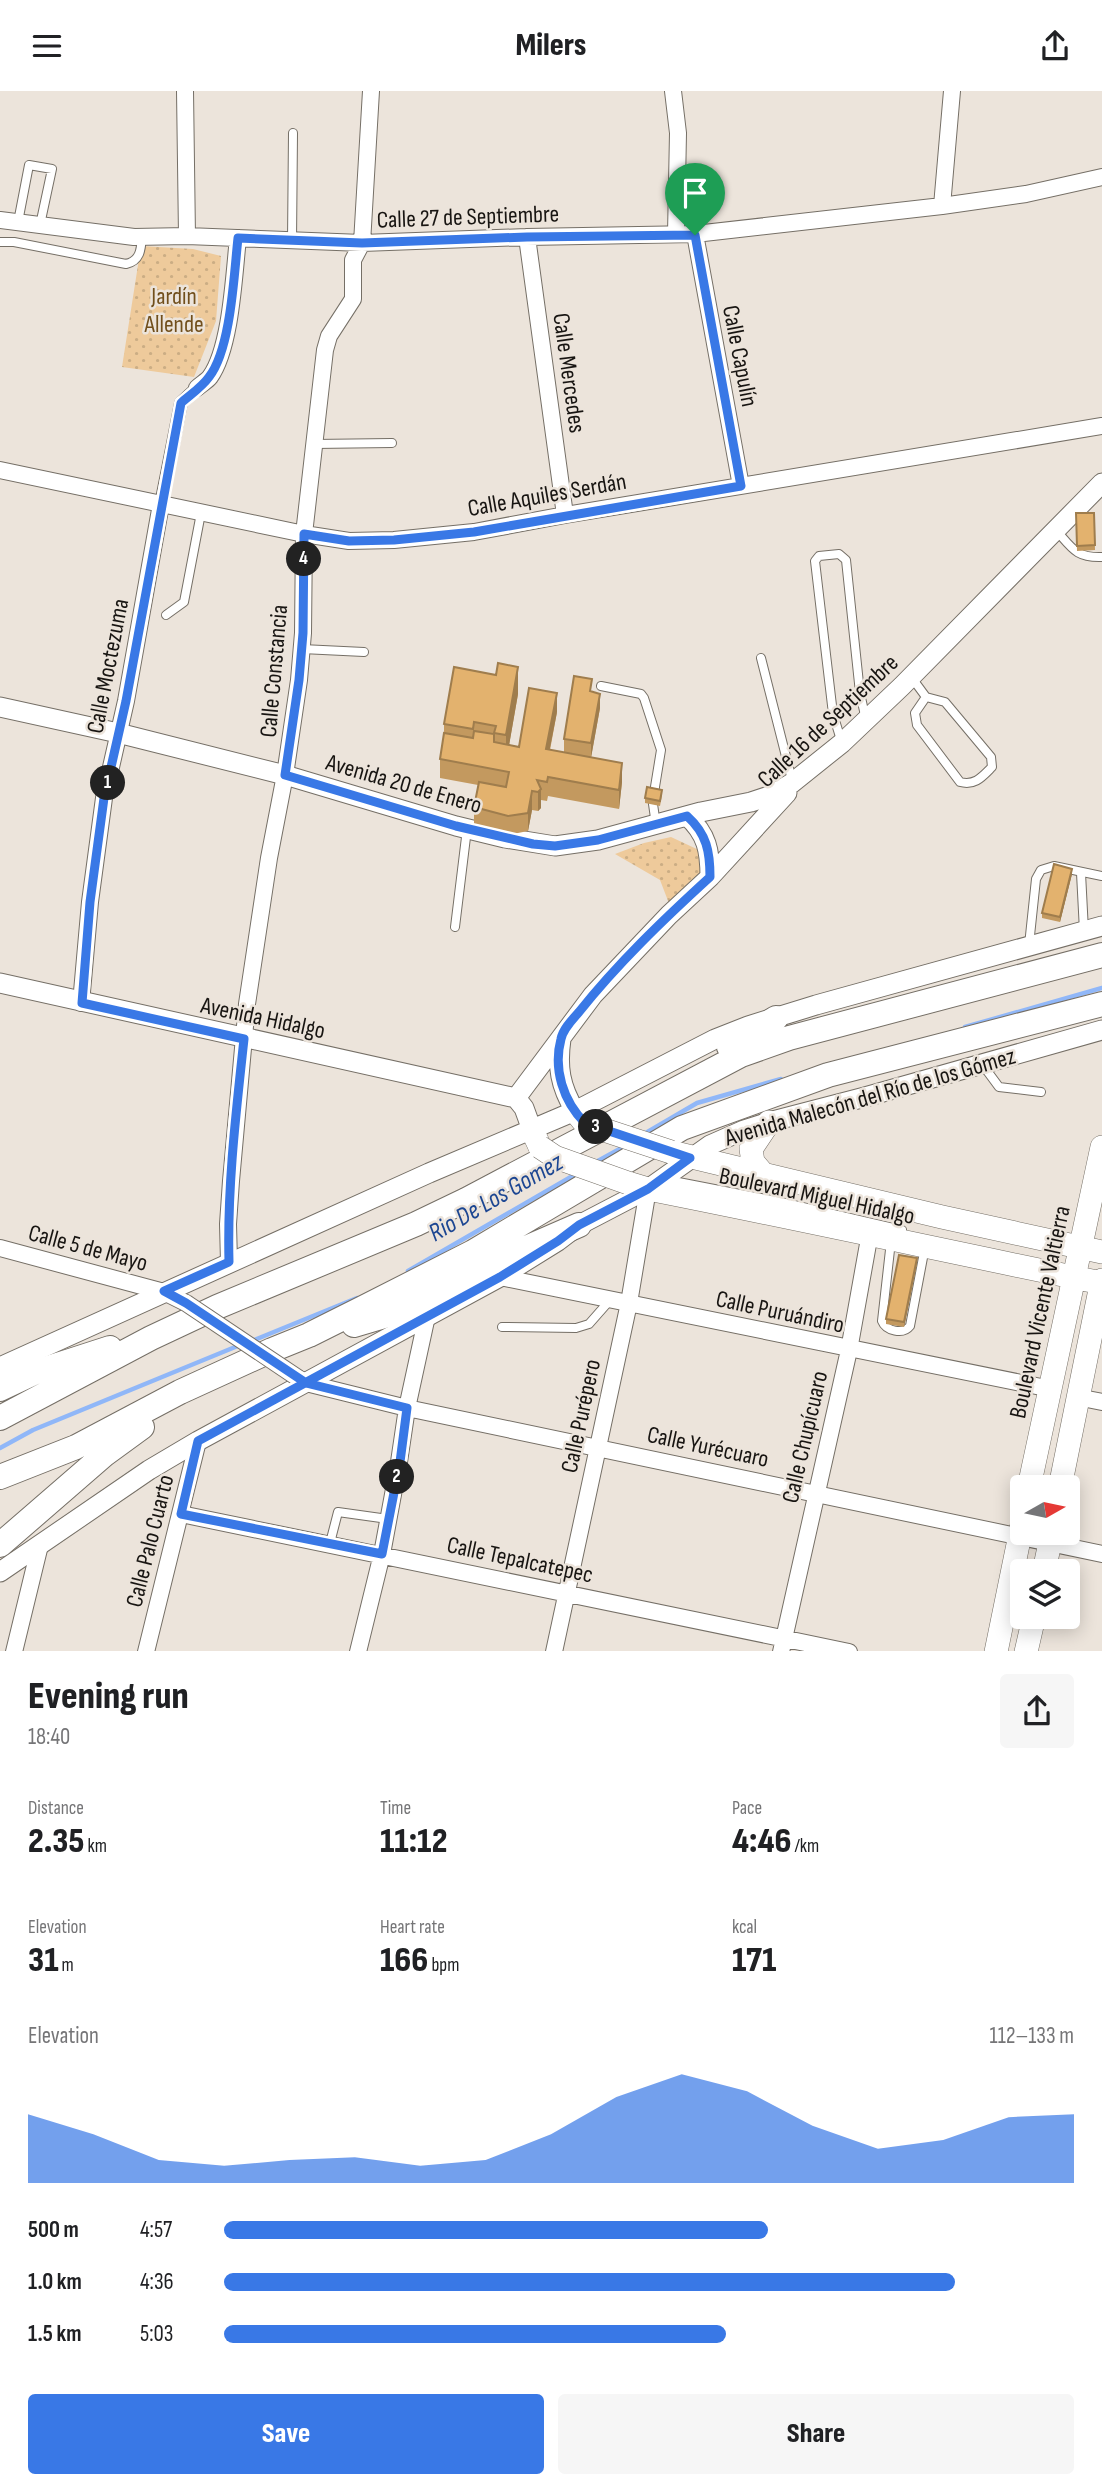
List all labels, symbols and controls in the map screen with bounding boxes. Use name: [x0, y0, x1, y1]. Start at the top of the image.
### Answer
text: Milers: [516, 26, 587, 65]
icon: menu: [28, 27, 66, 65]
icon: share: [1036, 27, 1074, 65]
pin: [665, 163, 725, 235]
icon: arrive: [676, 174, 714, 212]
street label: Calle 27 de Septiembre: [376, 199, 560, 235]
park label: Jardín Allende: [143, 282, 204, 339]
street label: Calle Capulín: [716, 303, 764, 409]
street label: Calle Mercedes: [546, 311, 592, 435]
street label: Calle Aquiles Serdán: [465, 467, 629, 523]
pin: 4: [286, 541, 322, 577]
text: 4: [299, 547, 308, 570]
street label: Calle Moctezuma: [81, 596, 135, 736]
street label: Calle Constancia: [254, 603, 294, 739]
street label: Calle 16 de Septiembre: [752, 648, 904, 794]
street label: Avenida 20 de Enero: [322, 748, 485, 820]
pin: 1: [90, 765, 126, 801]
text: 1: [104, 771, 111, 794]
street label: Avenida Hidalgo: [197, 990, 328, 1045]
street label: Avenida Malecón del Río de los Gómez: [720, 1041, 1019, 1153]
pin: 3: [578, 1109, 614, 1145]
text: 3: [591, 1115, 600, 1138]
water label: Rio De Los Gomez: [423, 1147, 569, 1249]
street label: Boulevard Miguel Hidalgo: [717, 1161, 917, 1231]
street label: Boulevard Vicente Valtierra: [1003, 1203, 1077, 1421]
street label: Calle 5 de Mayo: [25, 1218, 151, 1278]
street label: Calle Puruándiro: [713, 1284, 847, 1340]
street label: Calle Purépero: [555, 1357, 607, 1475]
street label: Calle Chupícuaro: [776, 1368, 834, 1506]
street label: Calle Yurécuaro: [645, 1420, 771, 1474]
pin: 2: [380, 1459, 414, 1495]
text: 2: [392, 1465, 401, 1488]
street label: Calle Palo Cuarto: [120, 1472, 180, 1610]
north arrow: [1010, 1475, 1080, 1545]
map controls: [1010, 1475, 1080, 1629]
street label: Calle Tepalcatepec: [444, 1530, 596, 1590]
button: layers: [1010, 1559, 1080, 1629]
text: Evening run: [28, 1674, 189, 1719]
button: share: [1000, 1674, 1074, 1748]
text: 18:40: [28, 1723, 70, 1751]
text: Distance: [28, 1797, 84, 1820]
text: Time: [380, 1797, 411, 1820]
text: Pace: [732, 1797, 762, 1820]
text: 2.35: [28, 1820, 84, 1863]
text: 11:12: [380, 1820, 448, 1863]
text: 4:46: [732, 1820, 791, 1863]
text: km: [84, 1835, 107, 1858]
text: /km: [791, 1835, 819, 1858]
text: Elevation: [28, 1916, 87, 1939]
text: Heart rate: [380, 1916, 445, 1939]
text: kcal: [732, 1916, 757, 1939]
text: 31: [28, 1939, 59, 1982]
text: 166: [380, 1939, 428, 1982]
text: 171: [732, 1939, 776, 1982]
text: m: [59, 1954, 74, 1977]
text: bpm: [428, 1954, 459, 1977]
text: Elevation: [28, 2022, 99, 2050]
text: 112–133 m: [990, 2022, 1074, 2050]
text: 500 m: [28, 2216, 79, 2244]
text: 4:57: [140, 2216, 172, 2244]
text: 1.0 km: [28, 2268, 82, 2296]
text: 4:36: [140, 2268, 174, 2296]
text: 1.5 km: [28, 2320, 81, 2348]
text: 5:03: [140, 2320, 173, 2348]
button: Save: [28, 2394, 544, 2474]
button: Share: [558, 2394, 1074, 2474]

